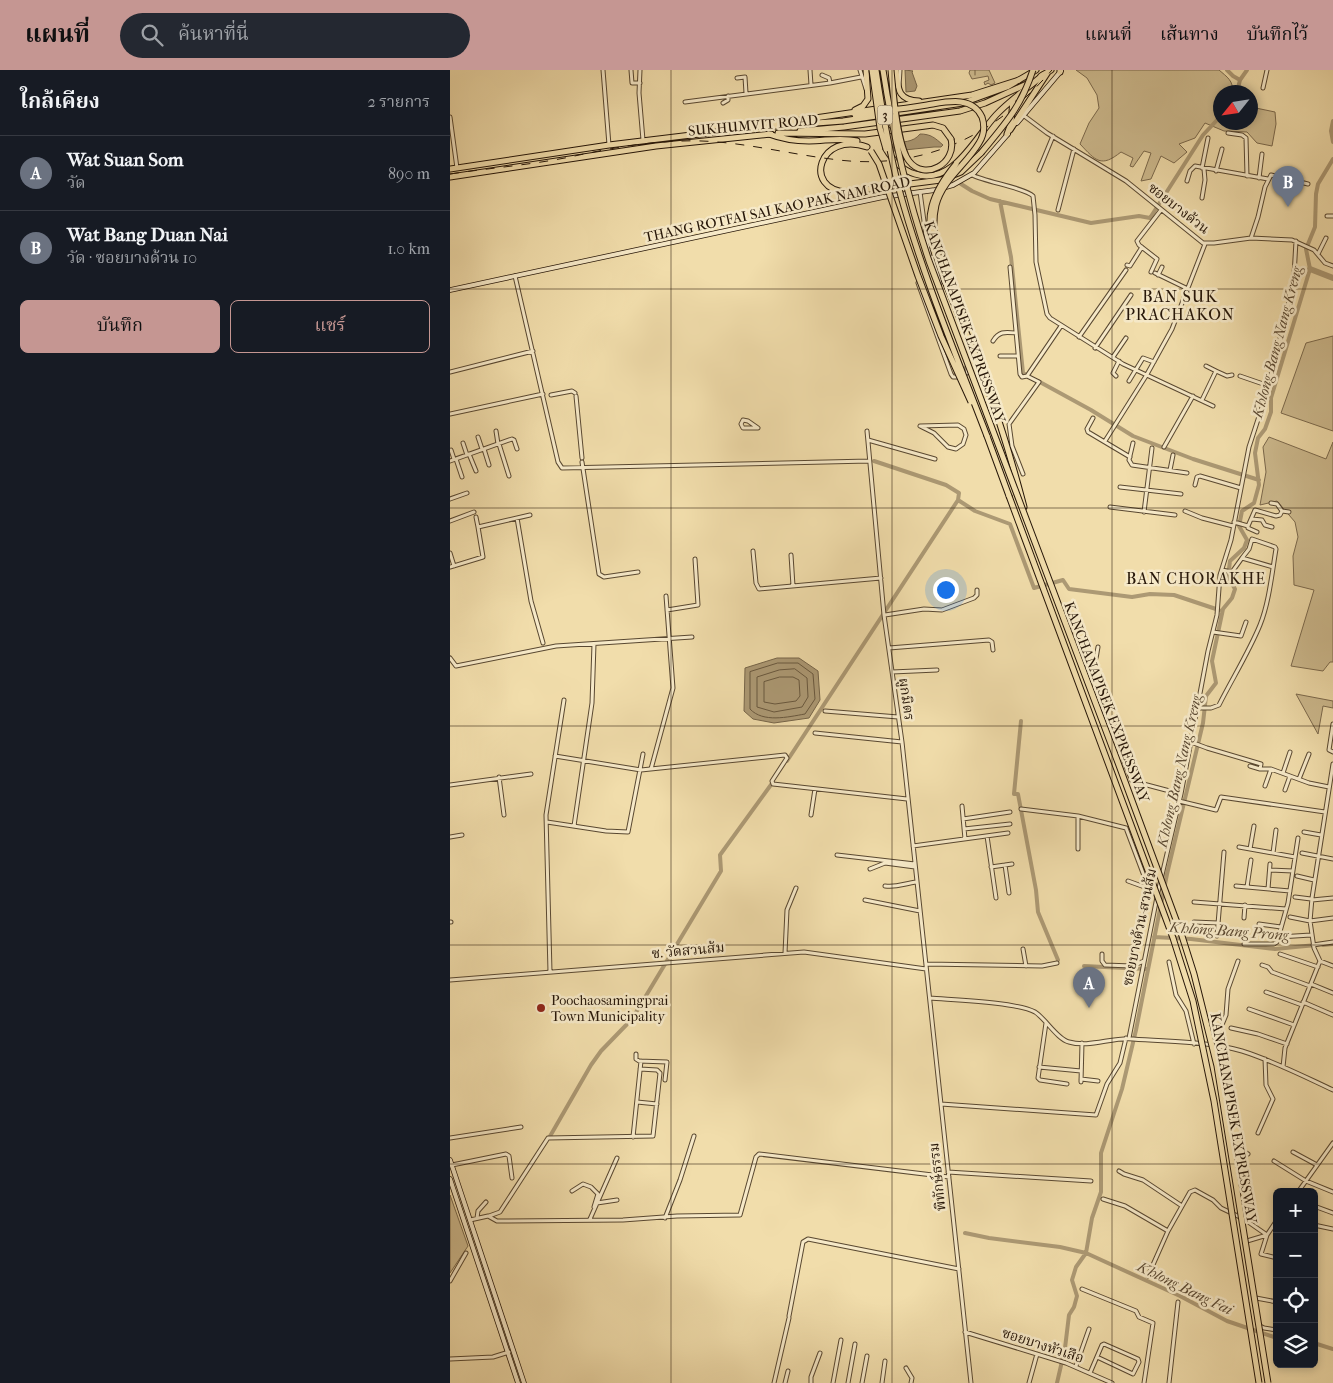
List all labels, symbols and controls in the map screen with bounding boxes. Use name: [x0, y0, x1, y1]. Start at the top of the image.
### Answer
search box: [120, 13, 470, 58]
text: แผนที่: [25, 20, 90, 48]
icon: search: [138, 21, 166, 49]
text: ค้นหาที่นี่: [178, 23, 249, 45]
text: แผนที่: [1085, 24, 1132, 45]
text: เส้นทาง: [1160, 24, 1219, 45]
text: บันทึกไว้: [1247, 24, 1308, 45]
north arrow: [1213, 85, 1258, 130]
text: ใกล้เคียง: [20, 89, 100, 113]
text: 2 รายการ: [367, 92, 430, 111]
road number: 3: [878, 106, 892, 124]
street label: SUKHUMVIT ROAD: [687, 111, 819, 140]
text: Wat Suan Som: [67, 149, 184, 171]
text: A: [31, 164, 41, 183]
text: 890 m: [388, 164, 430, 183]
pin: B: [1272, 166, 1304, 207]
text: วัด: [67, 173, 86, 192]
street label: THANG ROTFAI SAI KAO PAK NAM ROAD: [642, 173, 912, 246]
street label: ซอยบางด้วน: [1145, 179, 1213, 238]
street label: KANCHANAPISEK EXPRESSWAY: [920, 219, 1009, 426]
text: Wat Bang Duan Nai: [67, 224, 228, 246]
text: B: [31, 239, 41, 258]
text: 1.0 km: [387, 239, 430, 258]
text: วัด · ซอยบางด้วน 10: [67, 248, 197, 267]
water label: Khlong Bang Nang Kreng: [1248, 263, 1306, 421]
district label: BAN SUK PRACHAKON: [1125, 287, 1235, 324]
button: บันทึก: [20, 300, 220, 353]
button: แชร์: [230, 300, 430, 353]
district label: BAN CHORAKHE: [1126, 569, 1266, 588]
your location: [933, 577, 959, 603]
street label: KANCHANAPISEK EXPRESSWAY: [1060, 599, 1153, 805]
street label: ผูกมิตร: [895, 677, 918, 721]
water label: Khlong Bang Nang Kreng: [1152, 692, 1206, 850]
street label: ซอยบางด้วน-สวนส้ม: [1119, 867, 1160, 987]
water label: Khlong Bang Prong: [1168, 918, 1290, 944]
street label: ซ. วัดสวนส้ม: [651, 939, 725, 962]
pin: A: [1073, 967, 1105, 1008]
place label: Poochaosamingprai Town Municipality: [551, 992, 669, 1025]
marker: Poochaosamingprai Town Municipality: [535, 1002, 547, 1014]
street label: KANCHANAPISEK EXPRESSWAY: [1207, 1011, 1261, 1225]
street label: พิทักษ์ธรรม: [924, 1142, 950, 1212]
map controls: [1273, 1188, 1318, 1368]
button: +: [1273, 1188, 1318, 1233]
button: −: [1273, 1233, 1318, 1278]
water label: Khlong Bang Fai: [1134, 1257, 1237, 1320]
button: locate: [1273, 1278, 1318, 1323]
button: layers: [1273, 1323, 1318, 1368]
street label: ซอยบางหัวเสือ: [1000, 1324, 1086, 1367]

